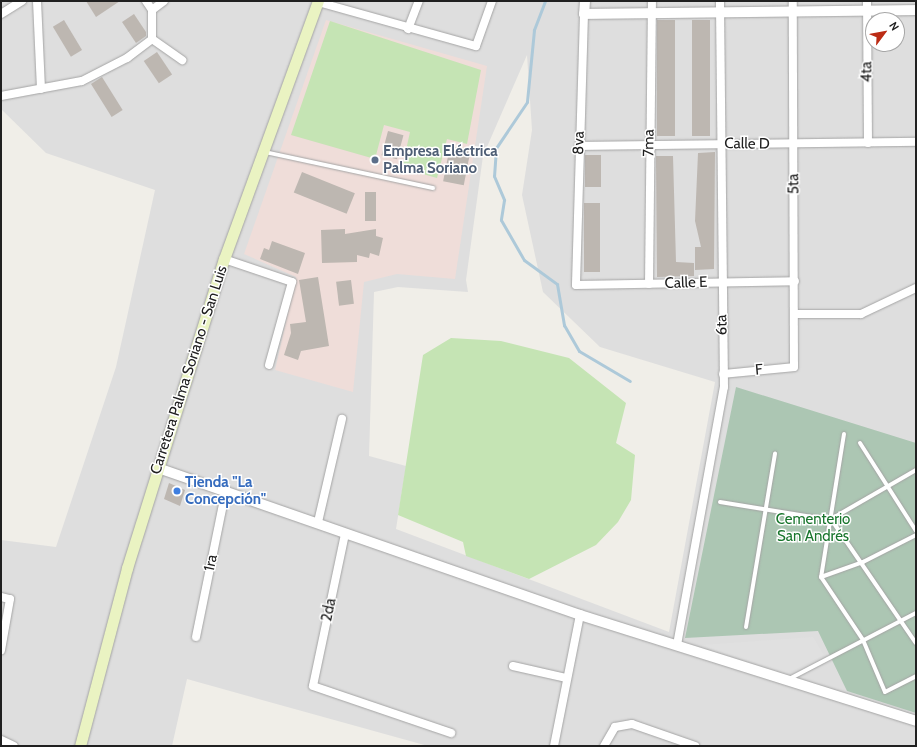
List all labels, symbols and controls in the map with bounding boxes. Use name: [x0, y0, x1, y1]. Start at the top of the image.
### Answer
north arrow: [865, 12, 905, 52]
text: N: [886, 19, 902, 33]
street label: 4ta: [858, 62, 876, 82]
street label: 7ma: [640, 129, 658, 157]
street label: 8va: [570, 131, 588, 155]
street label: Calle D: [724, 135, 770, 153]
place label: Empresa Eléctrica Palma Soriano: [383, 142, 498, 177]
marker: Empresa Eléctrica Palma Soriano: [370, 155, 380, 165]
street label: 5ta: [785, 174, 803, 194]
street label: Carretera Palma Soriano - San Luis: [147, 263, 231, 477]
street label: Calle E: [664, 273, 708, 293]
street label: 6ta: [713, 314, 731, 336]
street label: F: [754, 361, 764, 379]
place label: Tienda "La Concepción": [185, 473, 266, 508]
marker: Tienda "La Concepción": [172, 486, 182, 496]
park label: Cementerio San Andrés: [776, 510, 850, 545]
street label: 1ra: [200, 553, 222, 573]
street label: 2da: [318, 597, 340, 623]

